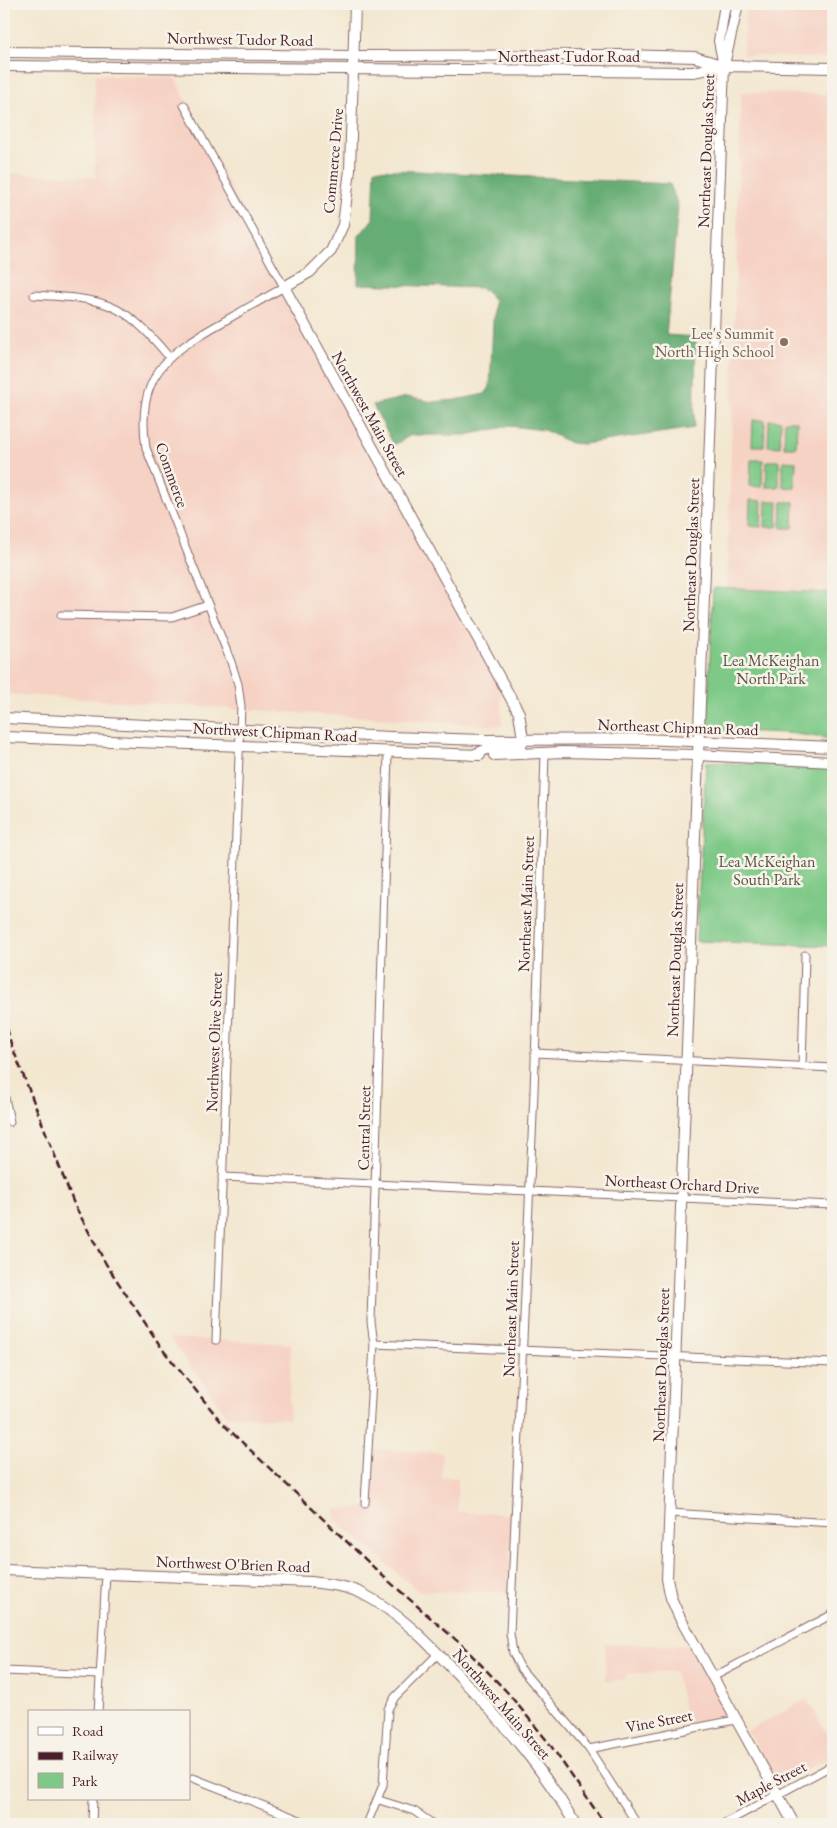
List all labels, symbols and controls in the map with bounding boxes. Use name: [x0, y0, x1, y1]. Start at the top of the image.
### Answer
street label: Northwest Tudor Road: [167, 27, 314, 51]
street label: Northeast Tudor Road: [498, 46, 641, 67]
street label: Northeast Douglas Street: [693, 74, 719, 228]
street label: Commerce Drive: [318, 107, 348, 215]
place label: Lee's Summit North High School: [655, 323, 774, 362]
marker: Lee's Summit North High School: [778, 336, 790, 348]
street label: Northwest Main Street: [327, 348, 413, 480]
street label: Commerce: [150, 439, 194, 511]
street label: Northeast Douglas Street: [678, 478, 704, 632]
park label: Lea McKeighan North Park: [723, 650, 820, 689]
street label: Northeast Chipman Road: [597, 714, 760, 740]
street label: Northwest Chipman Road: [192, 717, 359, 747]
street label: Northeast Main Street: [513, 835, 539, 973]
park label: Lea McKeighan South Park: [719, 851, 816, 890]
street label: Northeast Douglas Street: [662, 883, 688, 1037]
street label: Northwest Olive Street: [201, 972, 227, 1112]
street label: Central Street: [353, 1085, 375, 1171]
street label: Northeast Orchard Drive: [604, 1169, 760, 1199]
street label: Northeast Main Street: [498, 1240, 524, 1378]
street label: Northeast Douglas Street: [648, 1288, 674, 1442]
street label: Northwest O'Brien Road: [155, 1551, 311, 1577]
street label: Northwest Main Street: [448, 1644, 556, 1764]
street label: Vine Street: [624, 1704, 694, 1738]
legend: [28, 1710, 190, 1800]
text: Road: [72, 1721, 104, 1740]
text: Railway: [72, 1745, 119, 1764]
street label: Maple Street: [732, 1756, 810, 1810]
text: Park: [72, 1771, 99, 1790]

